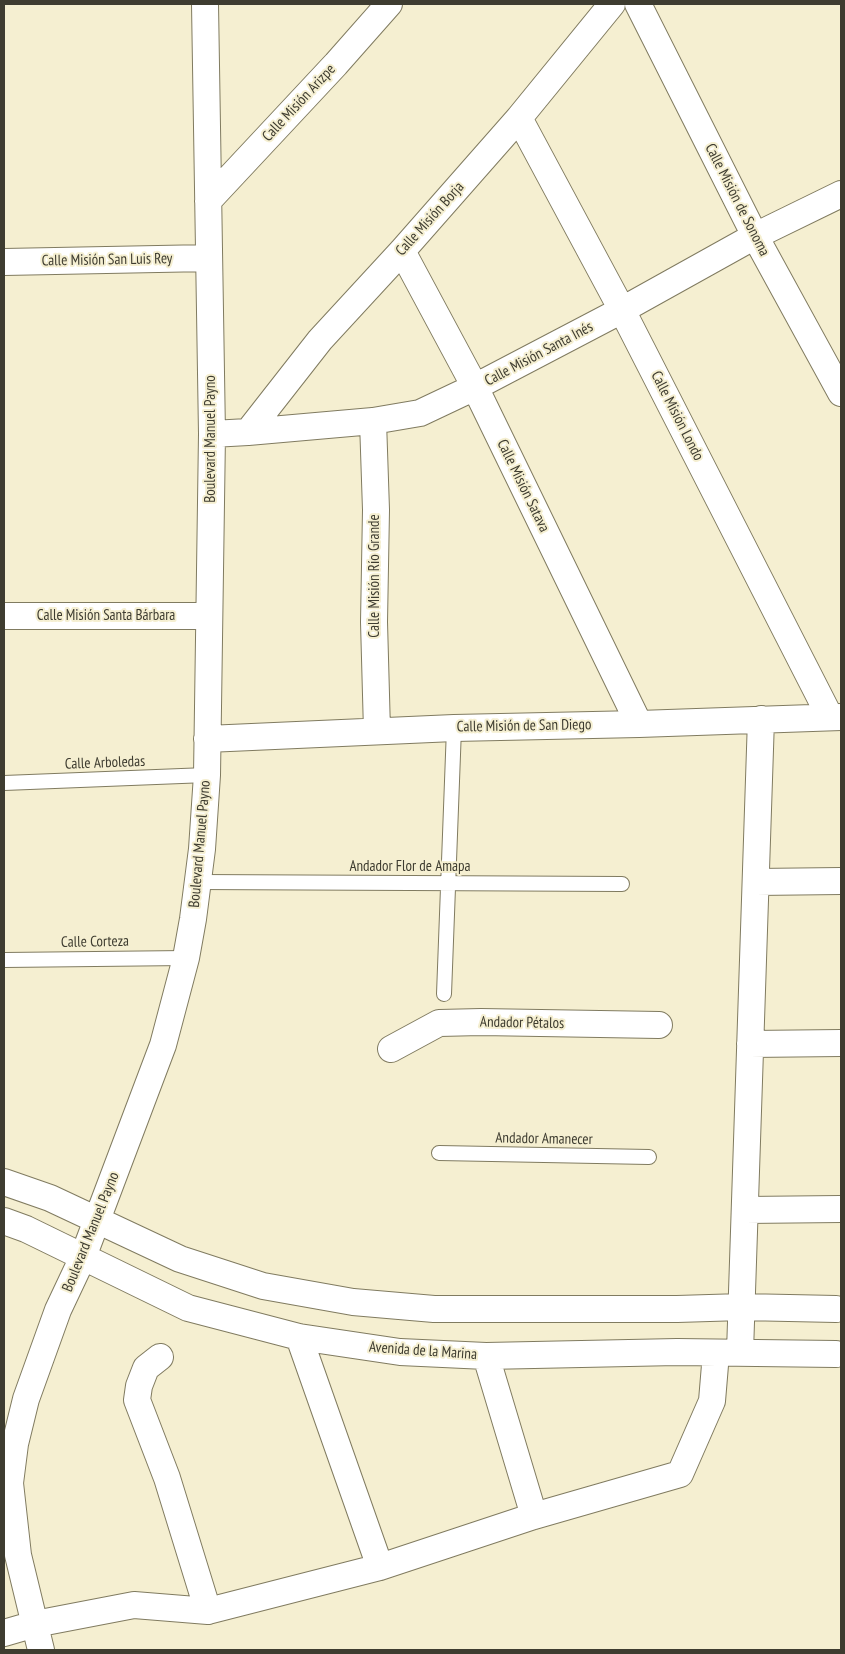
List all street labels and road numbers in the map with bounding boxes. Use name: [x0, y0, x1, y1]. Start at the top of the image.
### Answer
street label: Calle Misión Arizpe: [259, 61, 339, 145]
street label: Calle Misión de Sonoma: [701, 141, 773, 259]
street label: Calle Misión Borja: [392, 178, 468, 260]
street label: Calle Misión San Luis Rey: [41, 250, 173, 270]
street label: Calle Misión Santa Inés: [482, 318, 596, 390]
street label: Calle Misión Londo: [647, 368, 707, 464]
street label: Boulevard Manuel Payno: [202, 375, 220, 503]
street label: Calle Misión Satava: [493, 437, 553, 535]
street label: Calle Misión Río Grande: [366, 514, 384, 638]
street label: Calle Misión Santa Bárbara: [37, 607, 175, 625]
street label: Calle Misión de San Diego: [457, 716, 591, 736]
street label: Calle Arboledas: [64, 753, 146, 773]
street label: Boulevard Manuel Payno: [185, 780, 215, 908]
street label: Andador Flor de Amapa: [349, 858, 471, 876]
street label: Calle Corteza: [61, 932, 129, 952]
street label: Andador Pétalos: [480, 1013, 564, 1033]
street label: Andador Amanecer: [495, 1129, 593, 1149]
street label: Boulevard Manuel Payno: [59, 1169, 123, 1295]
street label: Avenida de la Marina: [368, 1338, 478, 1364]

